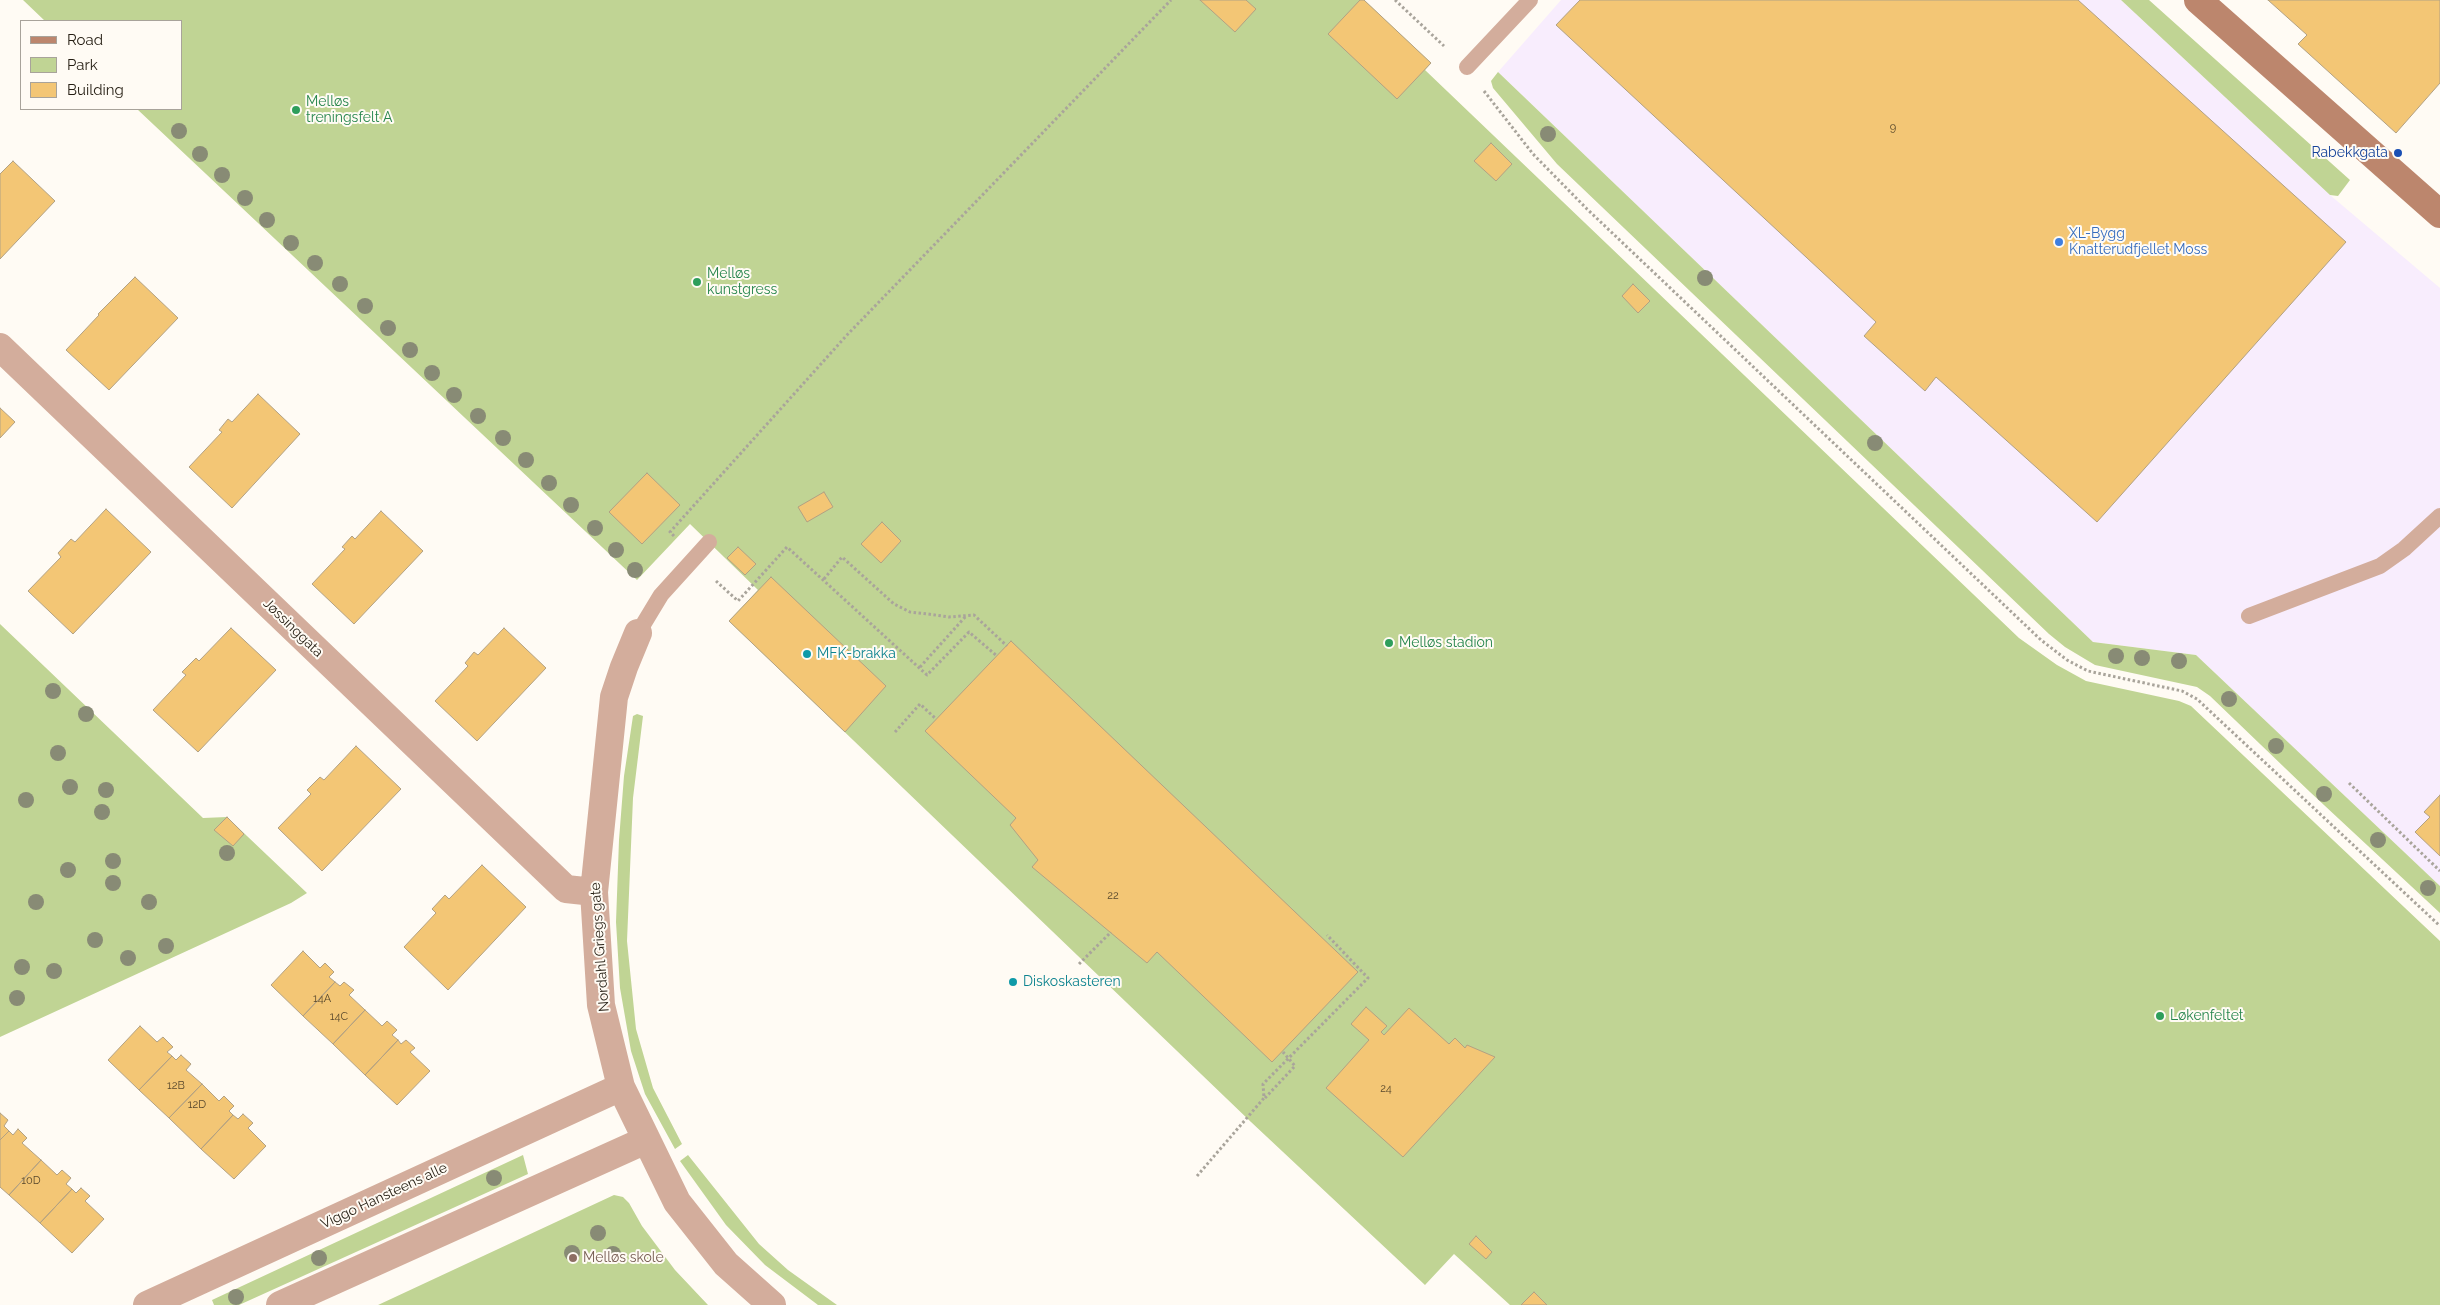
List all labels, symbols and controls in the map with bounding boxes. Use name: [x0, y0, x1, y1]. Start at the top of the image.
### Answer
legend: [20, 20, 182, 110]
text: Road: [67, 31, 103, 49]
text: Park: [67, 56, 98, 74]
text: Building: [67, 81, 124, 99]
place label: Melløs treningsfelt A: [306, 94, 393, 126]
marker: Melløs treningsfelt A: [290, 104, 302, 116]
house number: 9: [1890, 121, 1896, 135]
place label: Rabekkgata: [2311, 145, 2388, 161]
marker: Rabekkgata: [2392, 147, 2404, 159]
place label: XL-Bygg Knatterudfjellet Moss: [2069, 226, 2207, 258]
marker: XL-Bygg Knatterudfjellet Moss: [2053, 236, 2065, 248]
place label: Melløs kunstgress: [707, 266, 777, 298]
marker: Melløs kunstgress: [691, 276, 703, 288]
street label: Jøssinggata: [260, 595, 326, 661]
place label: Melløs stadion: [1399, 635, 1493, 651]
marker: Melløs stadion: [1383, 637, 1395, 649]
place label: MFK-brakka: [817, 646, 896, 662]
marker: MFK-brakka: [801, 648, 813, 660]
street label: Nordahl Griegs gate: [587, 882, 613, 1012]
house number: 22: [1107, 889, 1119, 903]
place label: Diskoskasteren: [1023, 974, 1121, 990]
marker: Diskoskasteren: [1007, 976, 1019, 988]
house number: 14A: [313, 992, 331, 1006]
place label: Løkenfeltet: [2170, 1008, 2244, 1024]
house number: 14C: [330, 1010, 348, 1024]
marker: Løkenfeltet: [2154, 1010, 2166, 1022]
house number: 12B: [167, 1079, 185, 1093]
house number: 24: [1380, 1082, 1392, 1096]
house number: 12D: [188, 1098, 206, 1112]
street label: Viggo Hansteens alle: [318, 1159, 450, 1233]
house number: 10D: [21, 1174, 41, 1188]
place label: Melløs skole: [583, 1250, 664, 1266]
marker: Melløs skole: [567, 1252, 579, 1264]

